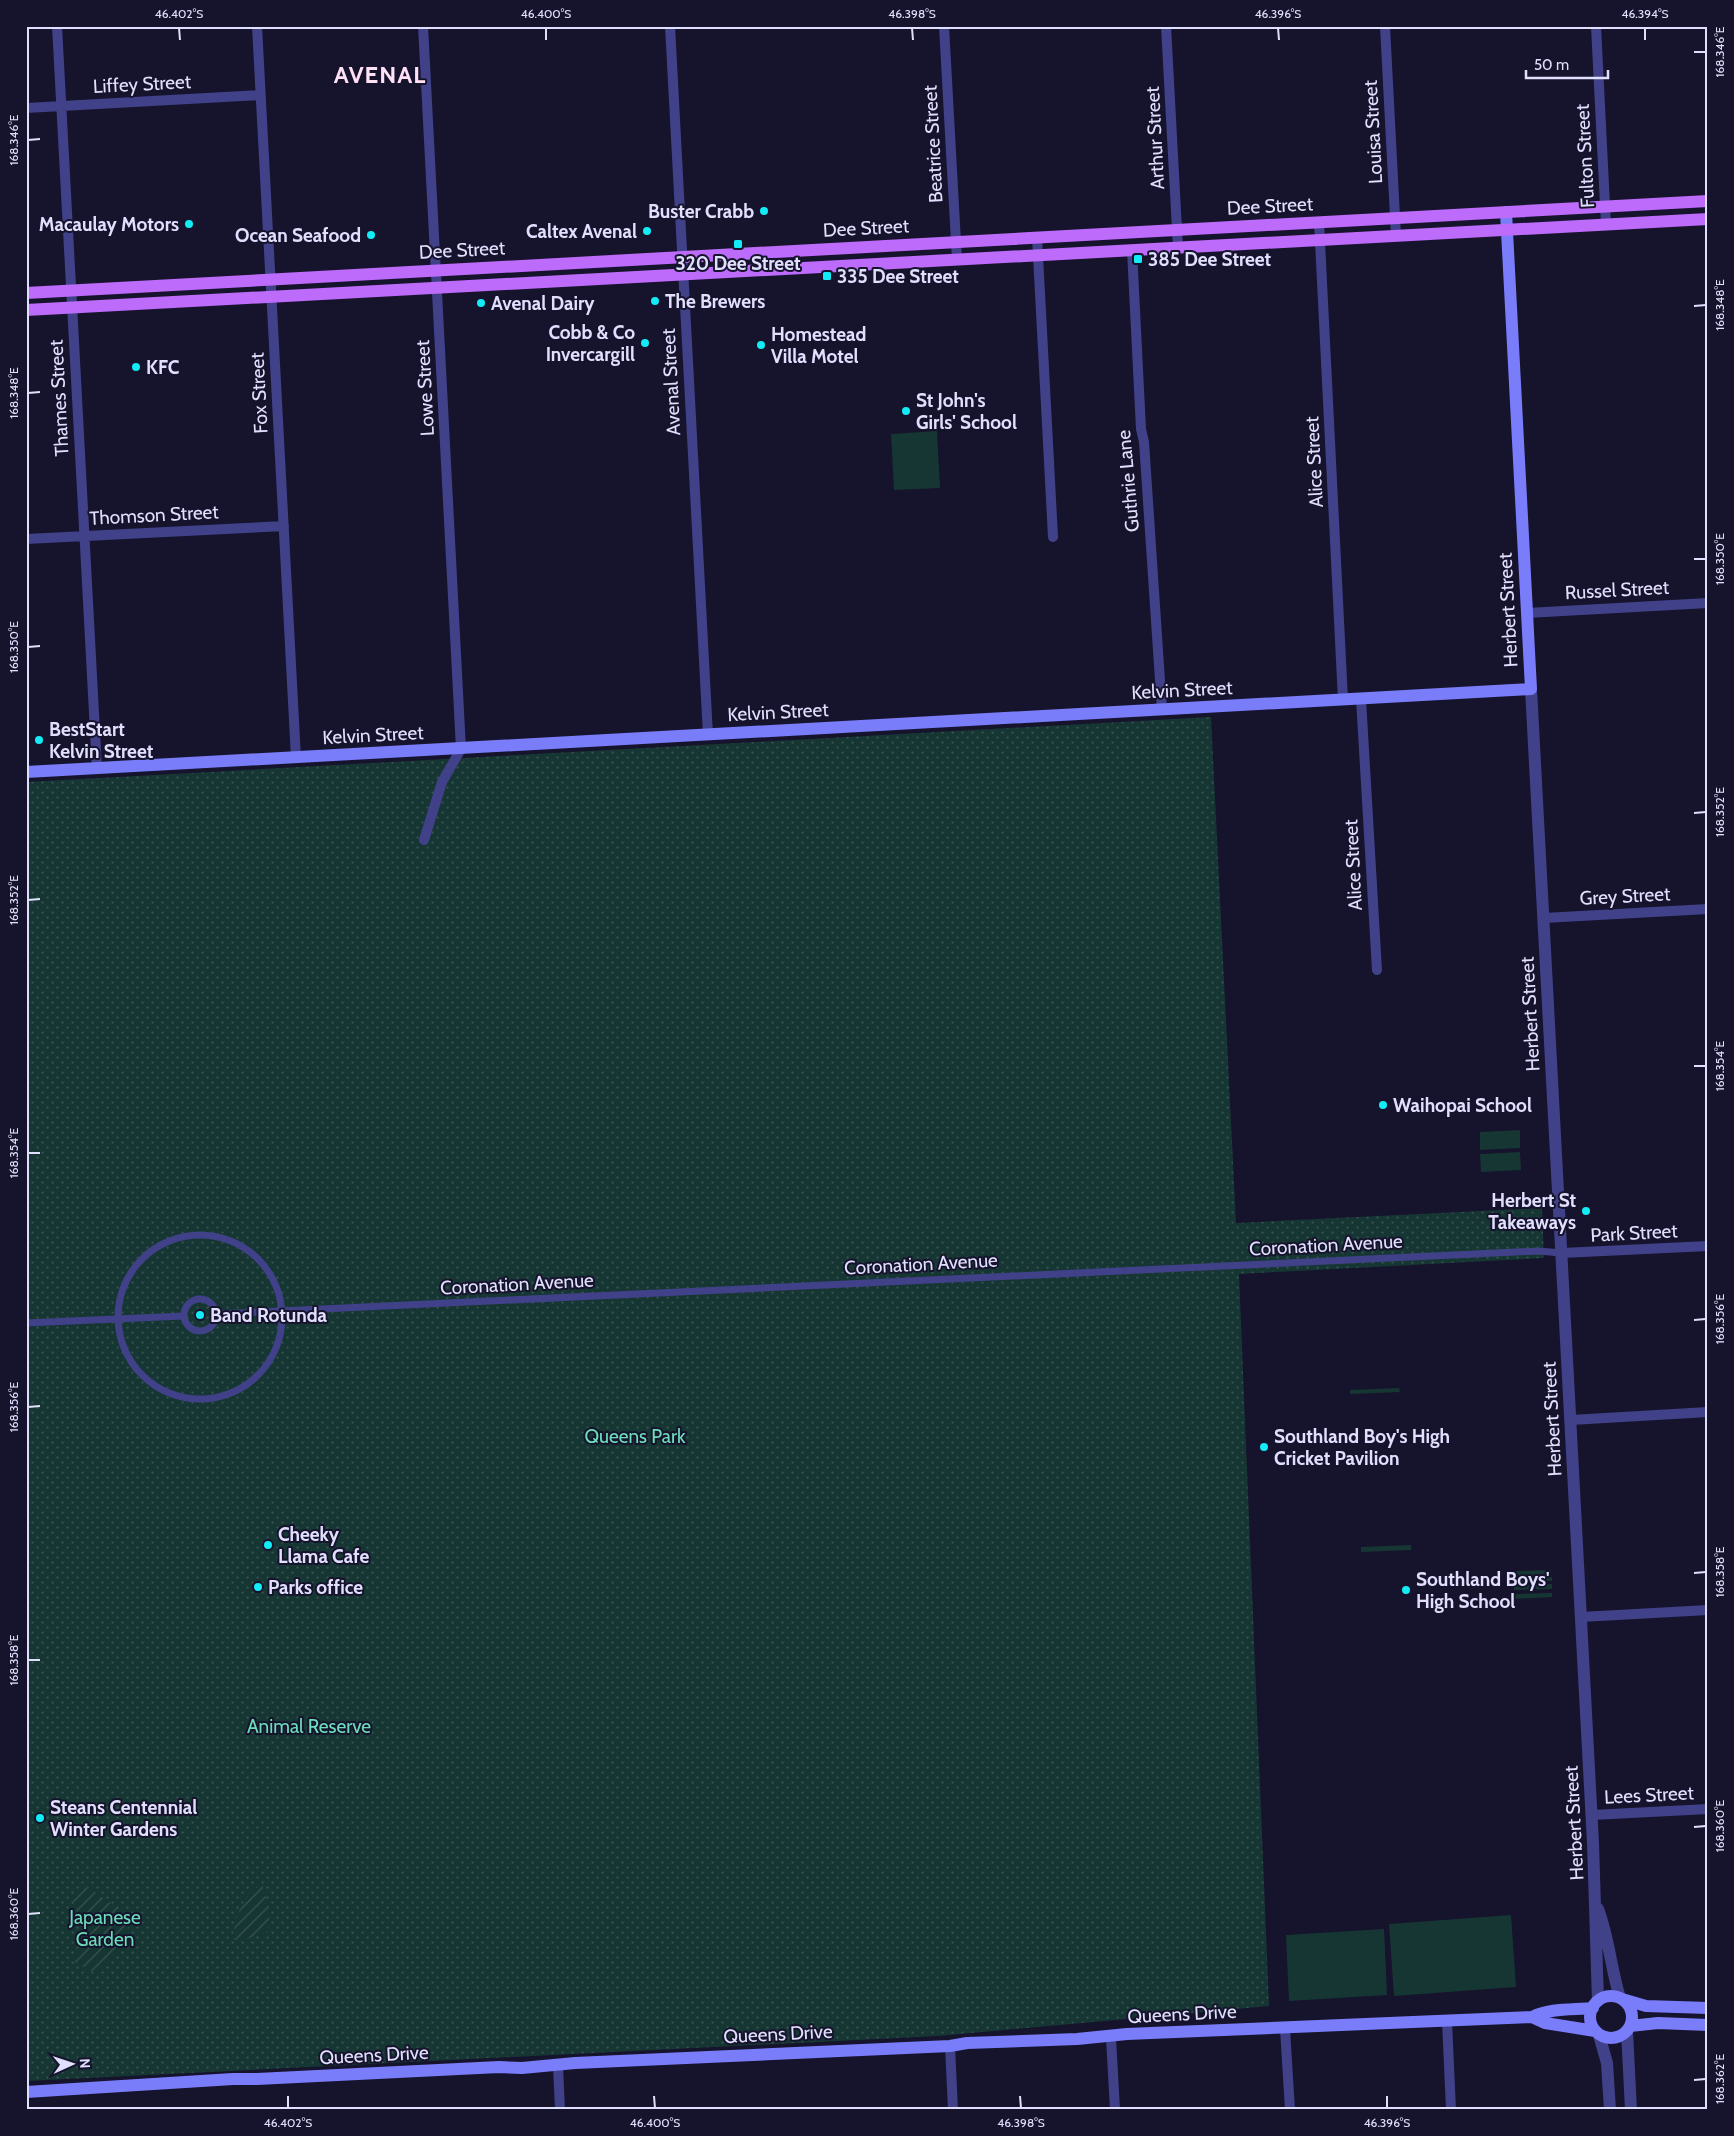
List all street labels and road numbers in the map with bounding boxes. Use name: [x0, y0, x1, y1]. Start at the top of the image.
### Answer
street label: Liffey Street: [92, 70, 192, 98]
street label: Louisa Street: [1359, 79, 1387, 184]
street label: Beatrice Street: [918, 84, 948, 203]
street label: Arthur Street: [1141, 85, 1169, 190]
street label: Fulton Street: [1571, 103, 1599, 209]
street label: Dee Street: [1226, 192, 1314, 220]
street label: Dee Street: [822, 214, 910, 242]
street label: Dee Street: [418, 236, 506, 264]
street label: Avenal Street: [657, 327, 685, 436]
street label: Thames Street: [44, 338, 74, 457]
street label: Lowe Street: [411, 339, 439, 437]
street label: Fox Street: [245, 351, 273, 434]
street label: Alice Street: [1300, 415, 1328, 508]
street label: Guthrie Lane: [1112, 429, 1144, 533]
street label: Thomson Street: [89, 500, 220, 530]
street label: Herbert Street: [1493, 552, 1522, 668]
street label: Russel Street: [1564, 576, 1670, 604]
street label: Kelvin Street: [1131, 676, 1234, 704]
street label: Kelvin Street: [727, 698, 830, 726]
street label: Kelvin Street: [322, 721, 425, 749]
street label: Alice Street: [1339, 818, 1367, 911]
street label: Grey Street: [1579, 882, 1672, 910]
street label: Herbert Street: [1515, 956, 1544, 1072]
street label: Park Street: [1590, 1219, 1679, 1247]
street label: Coronation Avenue: [1249, 1229, 1404, 1261]
street label: Coronation Avenue: [844, 1248, 999, 1280]
street label: Coronation Avenue: [440, 1268, 595, 1300]
street label: Herbert Street: [1537, 1361, 1566, 1477]
street label: Herbert Street: [1559, 1765, 1588, 1881]
street label: Lees Street: [1604, 1781, 1695, 1809]
street label: Queens Drive: [1127, 2000, 1237, 2028]
street label: Queens Drive: [723, 2020, 833, 2048]
street label: Queens Drive: [319, 2041, 429, 2069]

